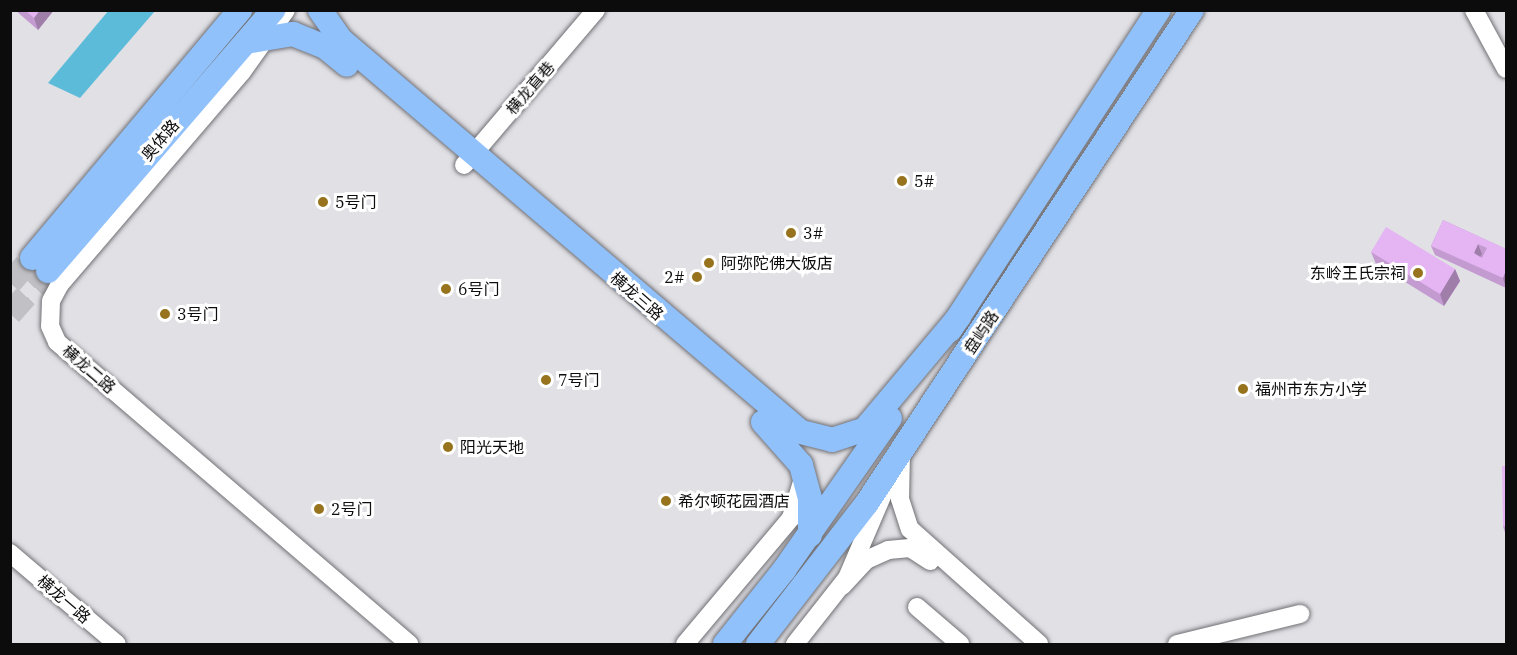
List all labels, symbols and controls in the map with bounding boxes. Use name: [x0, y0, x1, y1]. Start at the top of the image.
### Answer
street label: 横龙直巷: [502, 58, 558, 118]
street label: 奥体路: [137, 116, 183, 164]
place label: 5#: [914, 171, 935, 191]
marker: 5#: [895, 174, 909, 188]
place label: 5号门: [335, 192, 377, 212]
marker: 5号门: [316, 195, 330, 209]
place label: 3#: [803, 223, 824, 243]
marker: 3#: [784, 226, 798, 240]
place label: 阿弥陀佛大饭店: [721, 253, 833, 273]
marker: 阿弥陀佛大饭店: [702, 256, 716, 270]
place label: 东岭王氏宗祠: [1310, 263, 1406, 283]
marker: 东岭王氏宗祠: [1411, 266, 1425, 280]
place label: 2#: [664, 267, 685, 287]
street label: 横龙三路: [607, 268, 667, 324]
marker: 2#: [690, 270, 704, 284]
place label: 6号门: [458, 279, 500, 299]
marker: 6号门: [439, 282, 453, 296]
place label: 3号门: [177, 304, 219, 324]
marker: 3号门: [158, 307, 172, 321]
street label: 盘屿路: [960, 307, 1002, 357]
street label: 横龙二路: [59, 341, 119, 397]
place label: 7号门: [558, 370, 600, 390]
marker: 7号门: [539, 373, 553, 387]
place label: 福州市东方小学: [1255, 379, 1367, 399]
marker: 福州市东方小学: [1236, 382, 1250, 396]
place label: 阳光天地: [460, 437, 524, 457]
marker: 阳光天地: [441, 440, 455, 454]
place label: 希尔顿花园酒店: [678, 491, 790, 511]
marker: 希尔顿花园酒店: [659, 494, 673, 508]
place label: 2号门: [331, 499, 373, 519]
marker: 2号门: [312, 502, 326, 516]
street label: 横龙一路: [34, 571, 94, 627]

